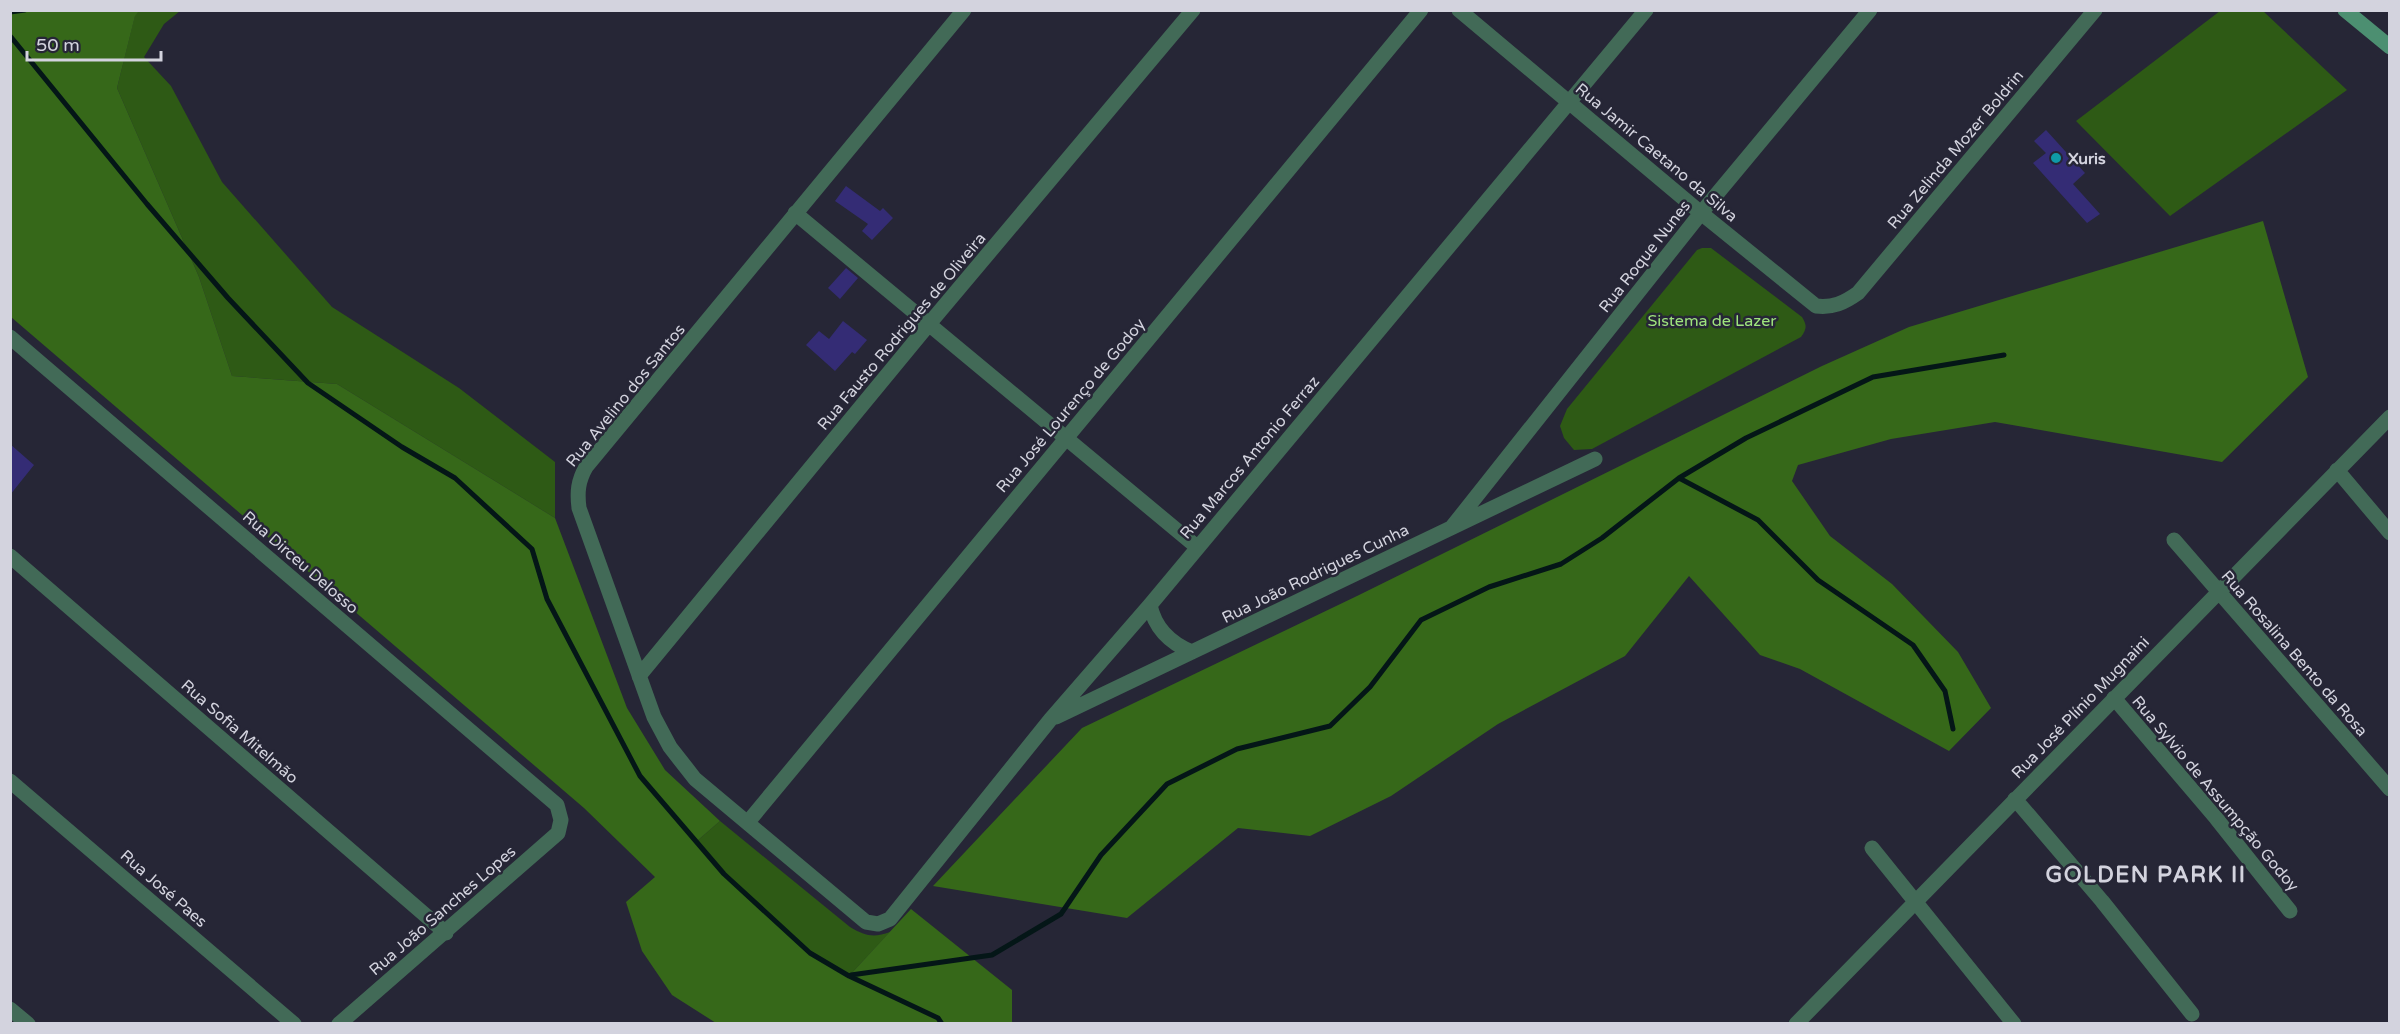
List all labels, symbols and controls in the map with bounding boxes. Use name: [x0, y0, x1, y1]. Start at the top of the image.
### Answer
scale bar: [27, 24, 160, 62]
text: 50 m: [36, 34, 80, 56]
street label: Rua Zelinda Mozer Boldrin: [1883, 66, 2028, 233]
street label: Rua Jamir Caetano da Silva: [1571, 79, 1742, 227]
place label: Xuris: [2068, 149, 2106, 169]
marker: Xuris: [2049, 151, 2063, 165]
street label: Rua Roque Nunes: [1595, 196, 1695, 317]
street label: Rua Fausto Rodrigues de Oliveira: [813, 229, 990, 434]
park label: Sistema de Lazer: [1648, 311, 1777, 331]
street label: Rua José Lourenço de Godoy: [992, 314, 1150, 497]
street label: Rua Avelino dos Santos: [562, 320, 690, 471]
street label: Rua Marcos Antonio Ferraz: [1176, 372, 1324, 543]
street label: Rua Dirceu Delosso: [238, 507, 362, 619]
street label: Rua João Rodrigues Cunha: [1219, 520, 1412, 628]
street label: Rua Rosalina Bento da Rosa: [2217, 567, 2372, 741]
street label: Rua José Plínio Mugnaini: [2007, 632, 2154, 783]
street label: Rua Sofia Mitelmão: [177, 675, 302, 788]
street label: Rua Sylvio de Assumpção Godoy: [2127, 692, 2303, 896]
street label: Rua João Sanches Lopes: [365, 842, 520, 980]
street label: Rua José Paes: [116, 846, 211, 932]
district label: GOLDEN PARK II: [2045, 862, 2247, 888]

